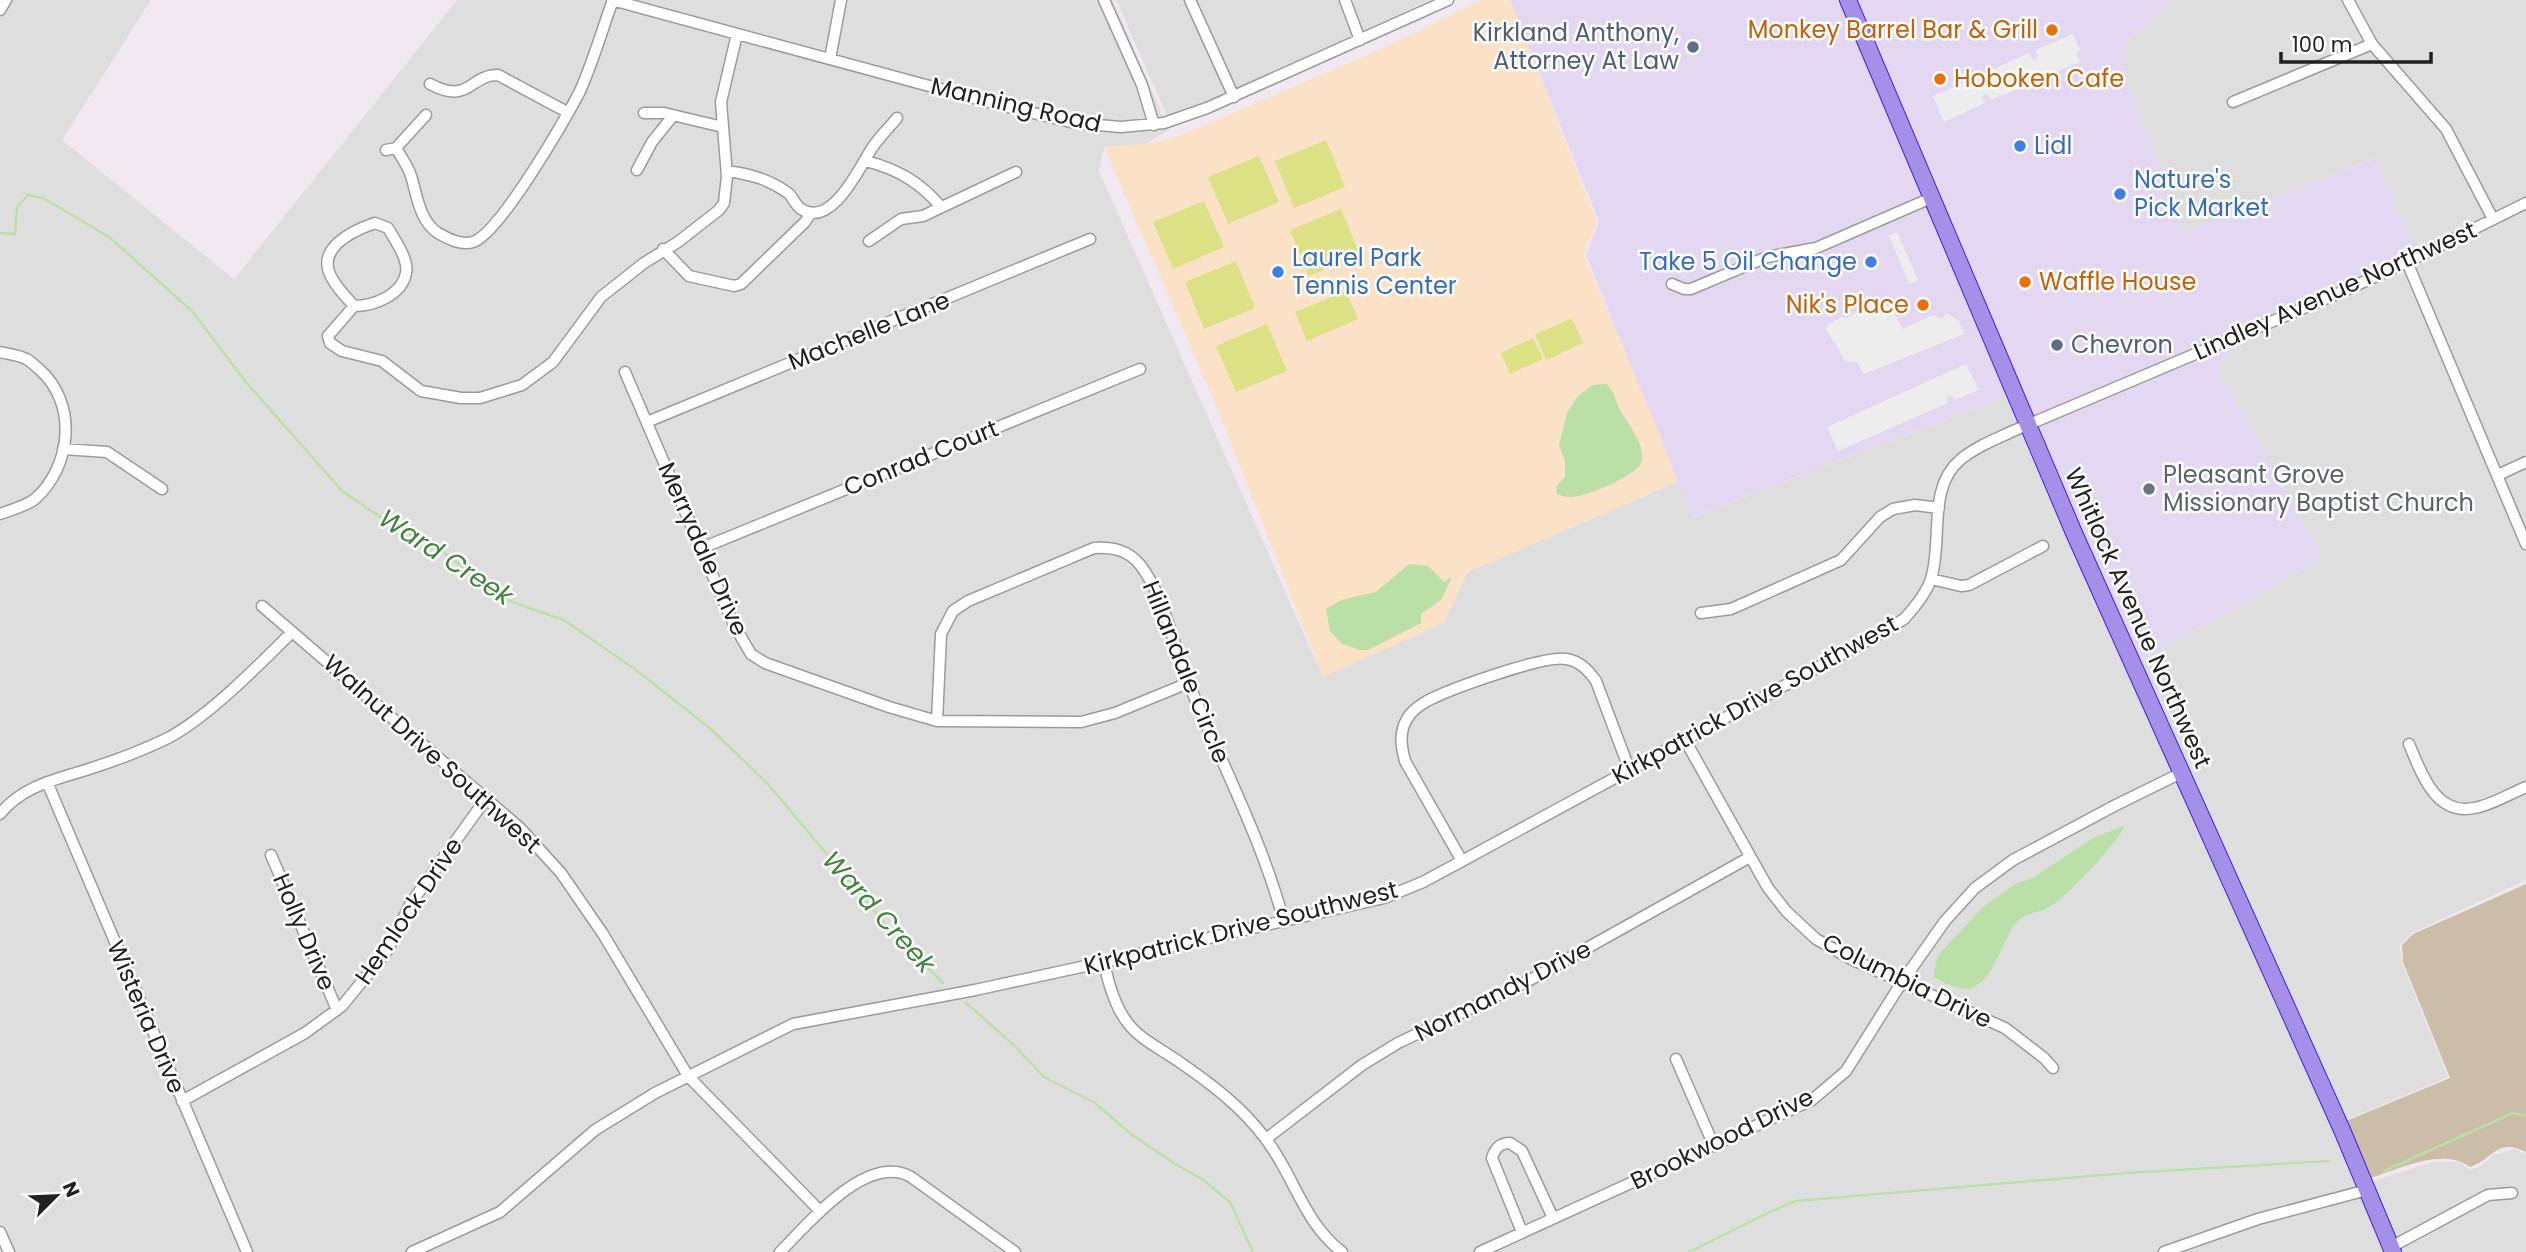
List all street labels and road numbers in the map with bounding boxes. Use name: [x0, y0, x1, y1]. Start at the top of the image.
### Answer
street label: Manning Road: [928, 69, 1105, 140]
street label: Lindley Avenue Northwest: [2188, 213, 2481, 368]
street label: Machelle Lane: [783, 283, 955, 378]
street label: Conrad Court: [839, 412, 1003, 504]
street label: Merrydale Drive: [650, 457, 757, 641]
street label: Whitlock Avenue Northwest: [2057, 462, 2220, 773]
street label: Hillandale Circle: [1135, 576, 1238, 768]
street label: Kirkpatrick Drive Southwest: [1606, 607, 1904, 792]
street label: Walnut Drive Southwest: [316, 647, 548, 860]
street label: Hemlock Drive: [347, 831, 470, 991]
street label: Holly Drive: [265, 868, 344, 995]
street label: Kirkpatrick Drive Southwest: [1081, 873, 1401, 983]
street label: Columbia Drive: [1817, 925, 1998, 1036]
street label: Normandy Drive: [1409, 932, 1597, 1049]
street label: Wisteria Drive: [99, 935, 194, 1098]
street label: Brookwood Drive: [1625, 1080, 1819, 1197]

